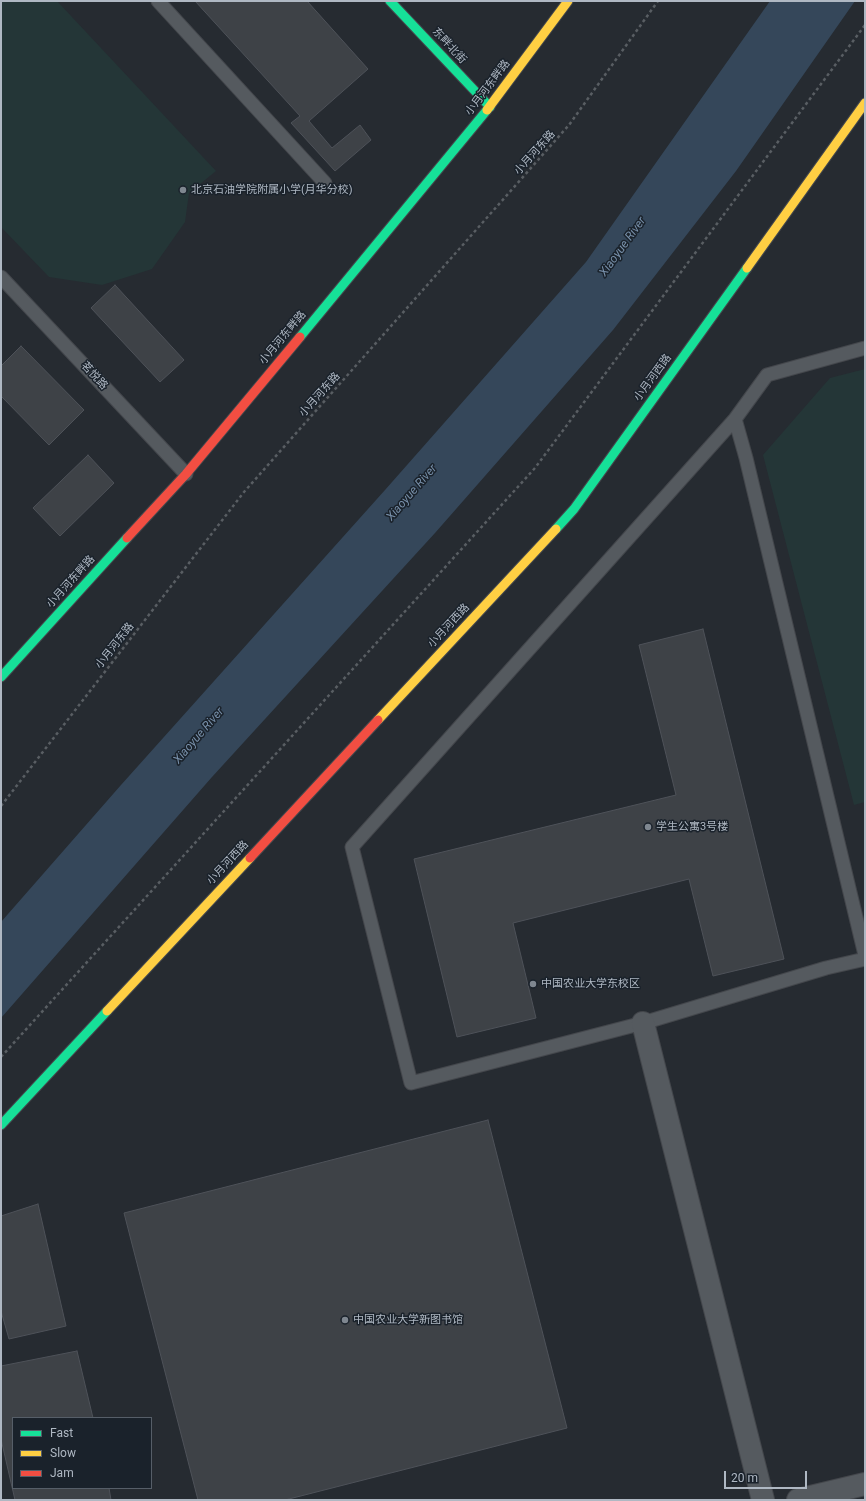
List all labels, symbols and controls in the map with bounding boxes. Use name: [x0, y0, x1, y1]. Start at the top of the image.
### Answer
street label: 东畔北街: [429, 25, 469, 67]
street label: 小月河东畔路: [463, 58, 513, 118]
street label: 小月河东路: [512, 128, 558, 178]
place label: 北京石油学院附属小学(月华分校): [191, 183, 353, 197]
marker: 北京石油学院附属小学(月华分校): [178, 185, 188, 195]
water label: Xiaoyue River: [597, 215, 649, 279]
street label: 小月河东畔路: [257, 308, 309, 368]
street label: 小月河西路: [631, 352, 675, 404]
street label: 茗悦路: [78, 359, 110, 393]
street label: 小月河东路: [297, 370, 343, 420]
water label: Xiaoyue River: [384, 462, 440, 524]
street label: 小月河东畔路: [44, 553, 98, 611]
street label: 小月河西路: [425, 601, 473, 651]
street label: 小月河东路: [93, 620, 137, 672]
water label: Xiaoyue River: [171, 705, 227, 767]
place label: 学生公寓3号楼: [656, 820, 728, 834]
marker: 学生公寓3号楼: [643, 822, 653, 832]
street label: 小月河西路: [204, 838, 252, 888]
place label: 中国农业大学东校区: [541, 977, 640, 991]
marker: 中国农业大学东校区: [528, 979, 538, 989]
place label: 中国农业大学新图书馆: [353, 1313, 463, 1327]
marker: 中国农业大学新图书馆: [340, 1315, 350, 1325]
legend: [12, 1417, 152, 1489]
text: Fast: [50, 1426, 73, 1440]
text: Slow: [50, 1446, 76, 1460]
scale bar: [726, 1463, 809, 1489]
text: Jam: [50, 1466, 74, 1480]
text: 20 m: [731, 1471, 758, 1485]

